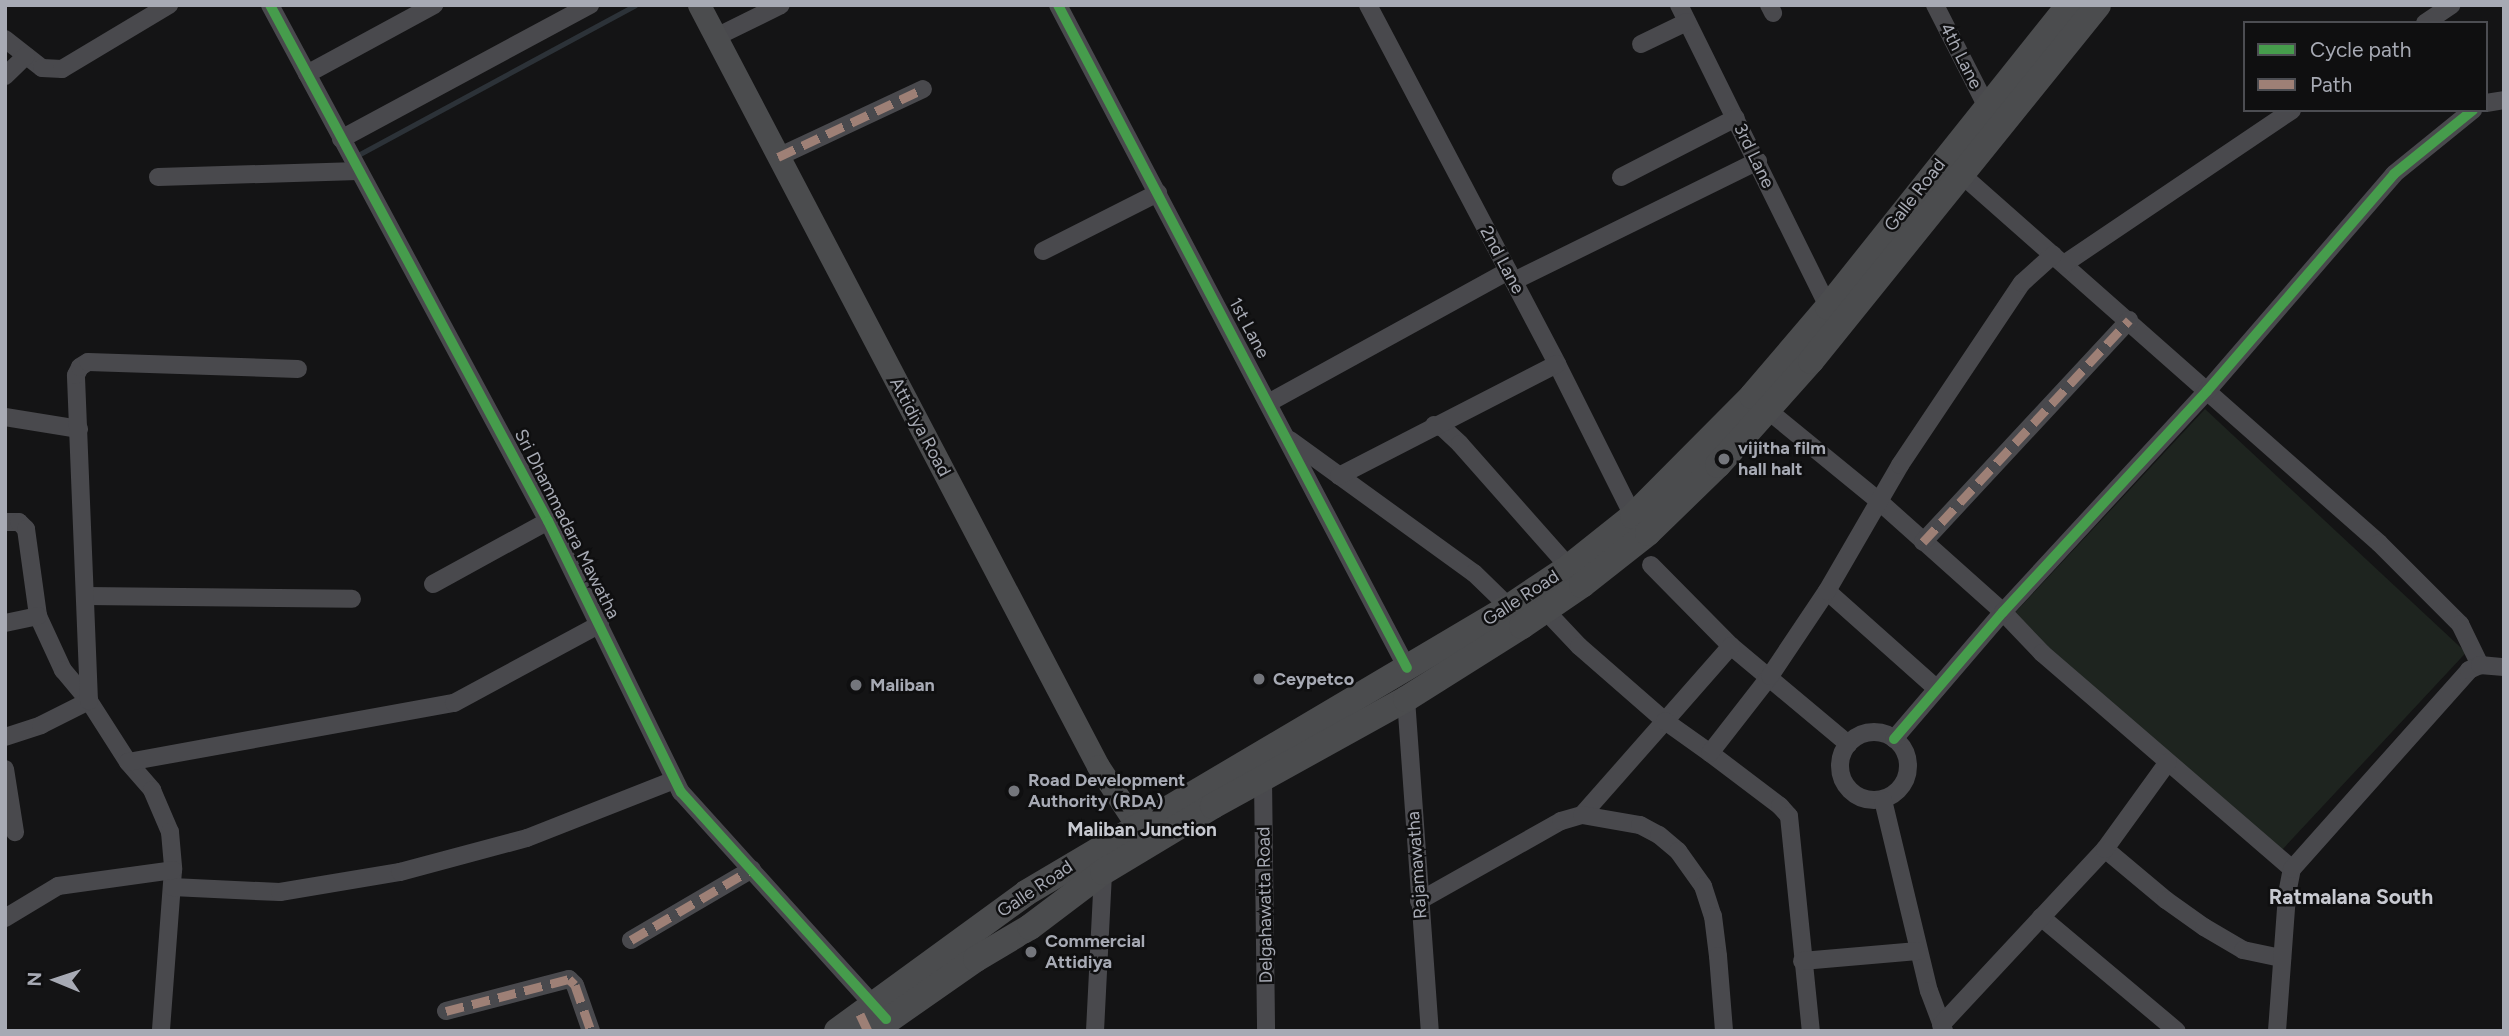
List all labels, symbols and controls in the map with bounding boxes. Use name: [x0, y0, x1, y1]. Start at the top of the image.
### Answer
street label: 4th Lane: [1935, 20, 1987, 92]
legend: [2243, 21, 2488, 112]
text: Cycle path: [2310, 37, 2411, 62]
text: Path: [2310, 72, 2352, 97]
street label: 3rd Lane: [1729, 120, 1779, 192]
street label: Galle Road: [1880, 154, 1950, 236]
street label: 2nd Lane: [1475, 222, 1529, 298]
street label: 1st Lane: [1224, 294, 1274, 362]
street label: Attidiya Road: [885, 374, 955, 480]
street label: Sri Dhammadara Mawatha: [510, 426, 624, 622]
place label: vijitha film hall halt: [1738, 438, 1826, 480]
marker: vijitha film hall halt: [1716, 451, 1732, 467]
street label: Galle Road: [1479, 565, 1563, 631]
place label: Ceypetco: [1273, 668, 1354, 690]
marker: Ceypetco: [1251, 671, 1267, 687]
place label: Maliban: [870, 674, 935, 696]
marker: Maliban: [848, 677, 864, 693]
place label: Road Development Authority (RDA): [1028, 770, 1185, 812]
marker: Road Development Authority (RDA): [1006, 783, 1022, 799]
street label: Rajamawatha: [1402, 810, 1432, 920]
district label: Maliban Junction: [1067, 819, 1217, 841]
street label: Delgahawatta Road: [1253, 826, 1277, 984]
street label: Galle Road: [993, 856, 1077, 922]
district label: Ratmalana South: [2269, 884, 2433, 910]
place label: Commercial Attidiya: [1045, 931, 1145, 974]
marker: Commercial Attidiya: [1023, 944, 1039, 960]
north arrow: [21, 945, 91, 1015]
text: N: [23, 972, 46, 987]

